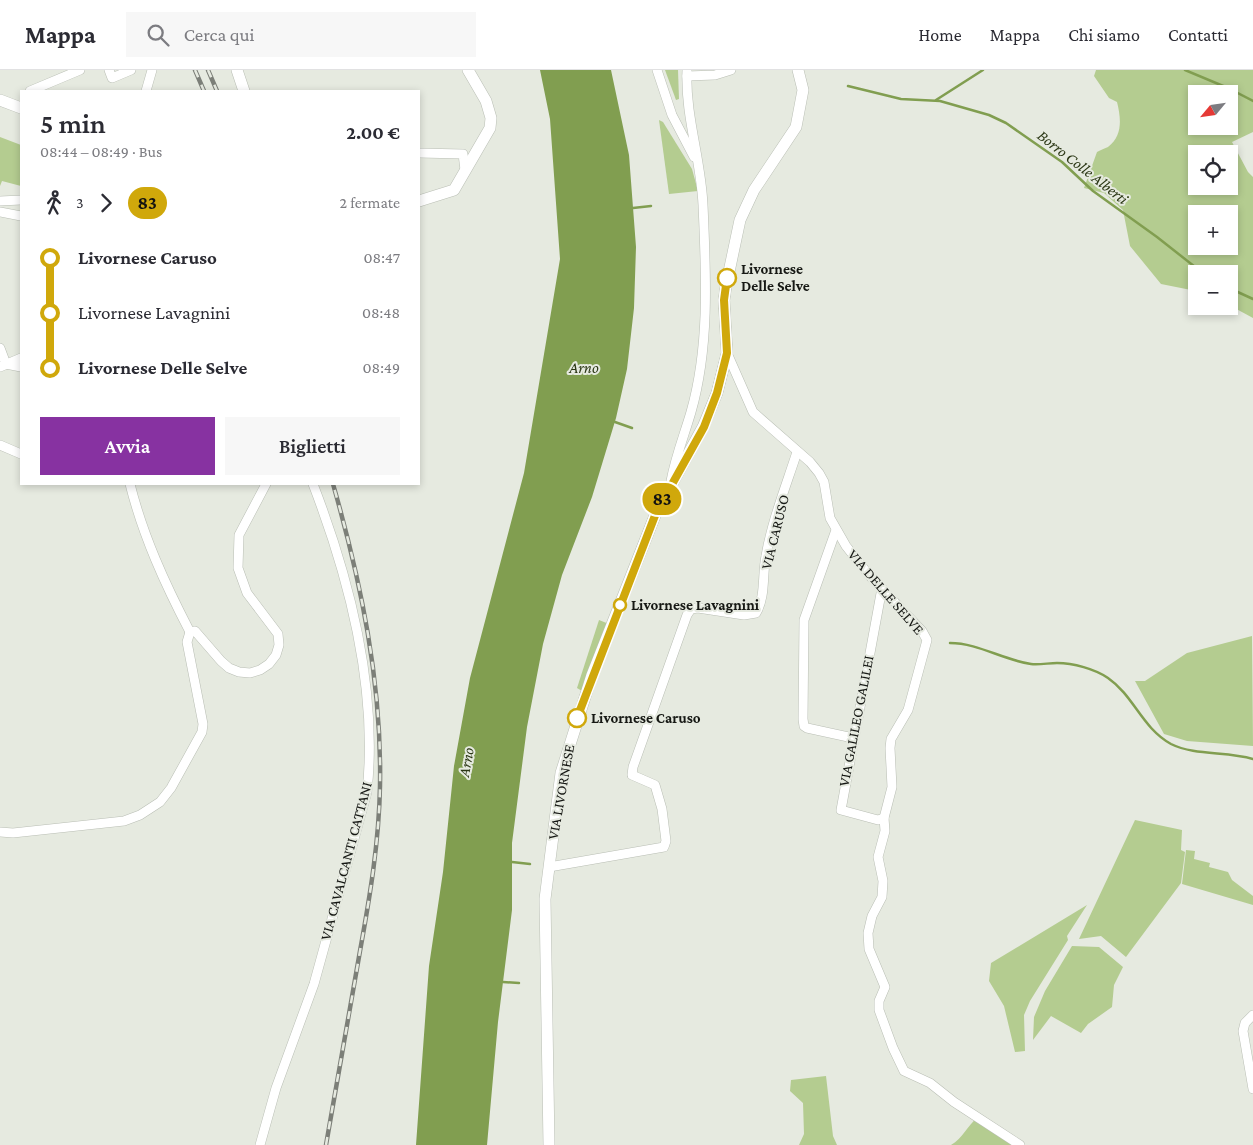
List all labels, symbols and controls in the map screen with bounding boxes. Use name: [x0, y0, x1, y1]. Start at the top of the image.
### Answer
search box: [126, 12, 476, 57]
text: Mappa: [25, 21, 96, 48]
icon: search: [144, 21, 172, 49]
text: Cerca qui: [184, 24, 255, 45]
text: Home: [919, 25, 962, 45]
text: Mappa: [990, 25, 1040, 45]
text: Chi siamo: [1068, 25, 1140, 45]
text: Contatti: [1168, 25, 1228, 45]
north arrow: [1188, 85, 1238, 135]
map controls: [1188, 85, 1238, 315]
text: 5 min: [40, 108, 106, 139]
text: 2.00 €: [346, 122, 400, 143]
water label: Borro Colle Alberti: [1034, 126, 1132, 208]
text: 08:44 – 08:49 · Bus: [40, 143, 162, 160]
button: locate: [1188, 145, 1238, 195]
icon: walk: [40, 189, 68, 217]
icon: forward: [92, 189, 120, 217]
text: 83: [138, 193, 157, 213]
text: 3: [76, 194, 84, 211]
text: 2 fermate: [340, 194, 400, 211]
button: +: [1188, 205, 1238, 255]
text: Livornese Caruso: [78, 247, 217, 268]
text: 08:47: [364, 249, 400, 266]
place label: Livornese Delle Selve: [741, 261, 810, 294]
button: −: [1188, 265, 1238, 315]
marker: Livornese Delle Selve: [717, 268, 737, 288]
text: Livornese Lavagnini: [78, 302, 230, 323]
text: 08:48: [362, 304, 400, 321]
text: Livornese Delle Selve: [78, 357, 247, 378]
text: 08:49: [363, 359, 400, 376]
water label: Arno: [568, 359, 599, 376]
button: Avvia: [40, 417, 215, 475]
button: Biglietti: [225, 417, 400, 475]
line badge: 83: [640, 483, 684, 515]
text: 83: [652, 489, 672, 509]
street label: VIA CARUSO: [758, 493, 792, 571]
street label: VIA DELLE SELVE: [845, 546, 927, 638]
place label: Livornese Lavagnini: [631, 597, 760, 613]
marker: Livornese Lavagnini: [613, 598, 627, 612]
street label: VIA GALILEO GALILEI: [835, 654, 877, 788]
marker: Livornese Caruso: [567, 708, 587, 728]
place label: Livornese Caruso: [591, 710, 701, 726]
street label: VIA LIVORNESE: [545, 743, 577, 841]
water label: Arno: [455, 746, 477, 779]
street label: VIA CAVALCANTI CATTANI: [317, 780, 375, 942]

